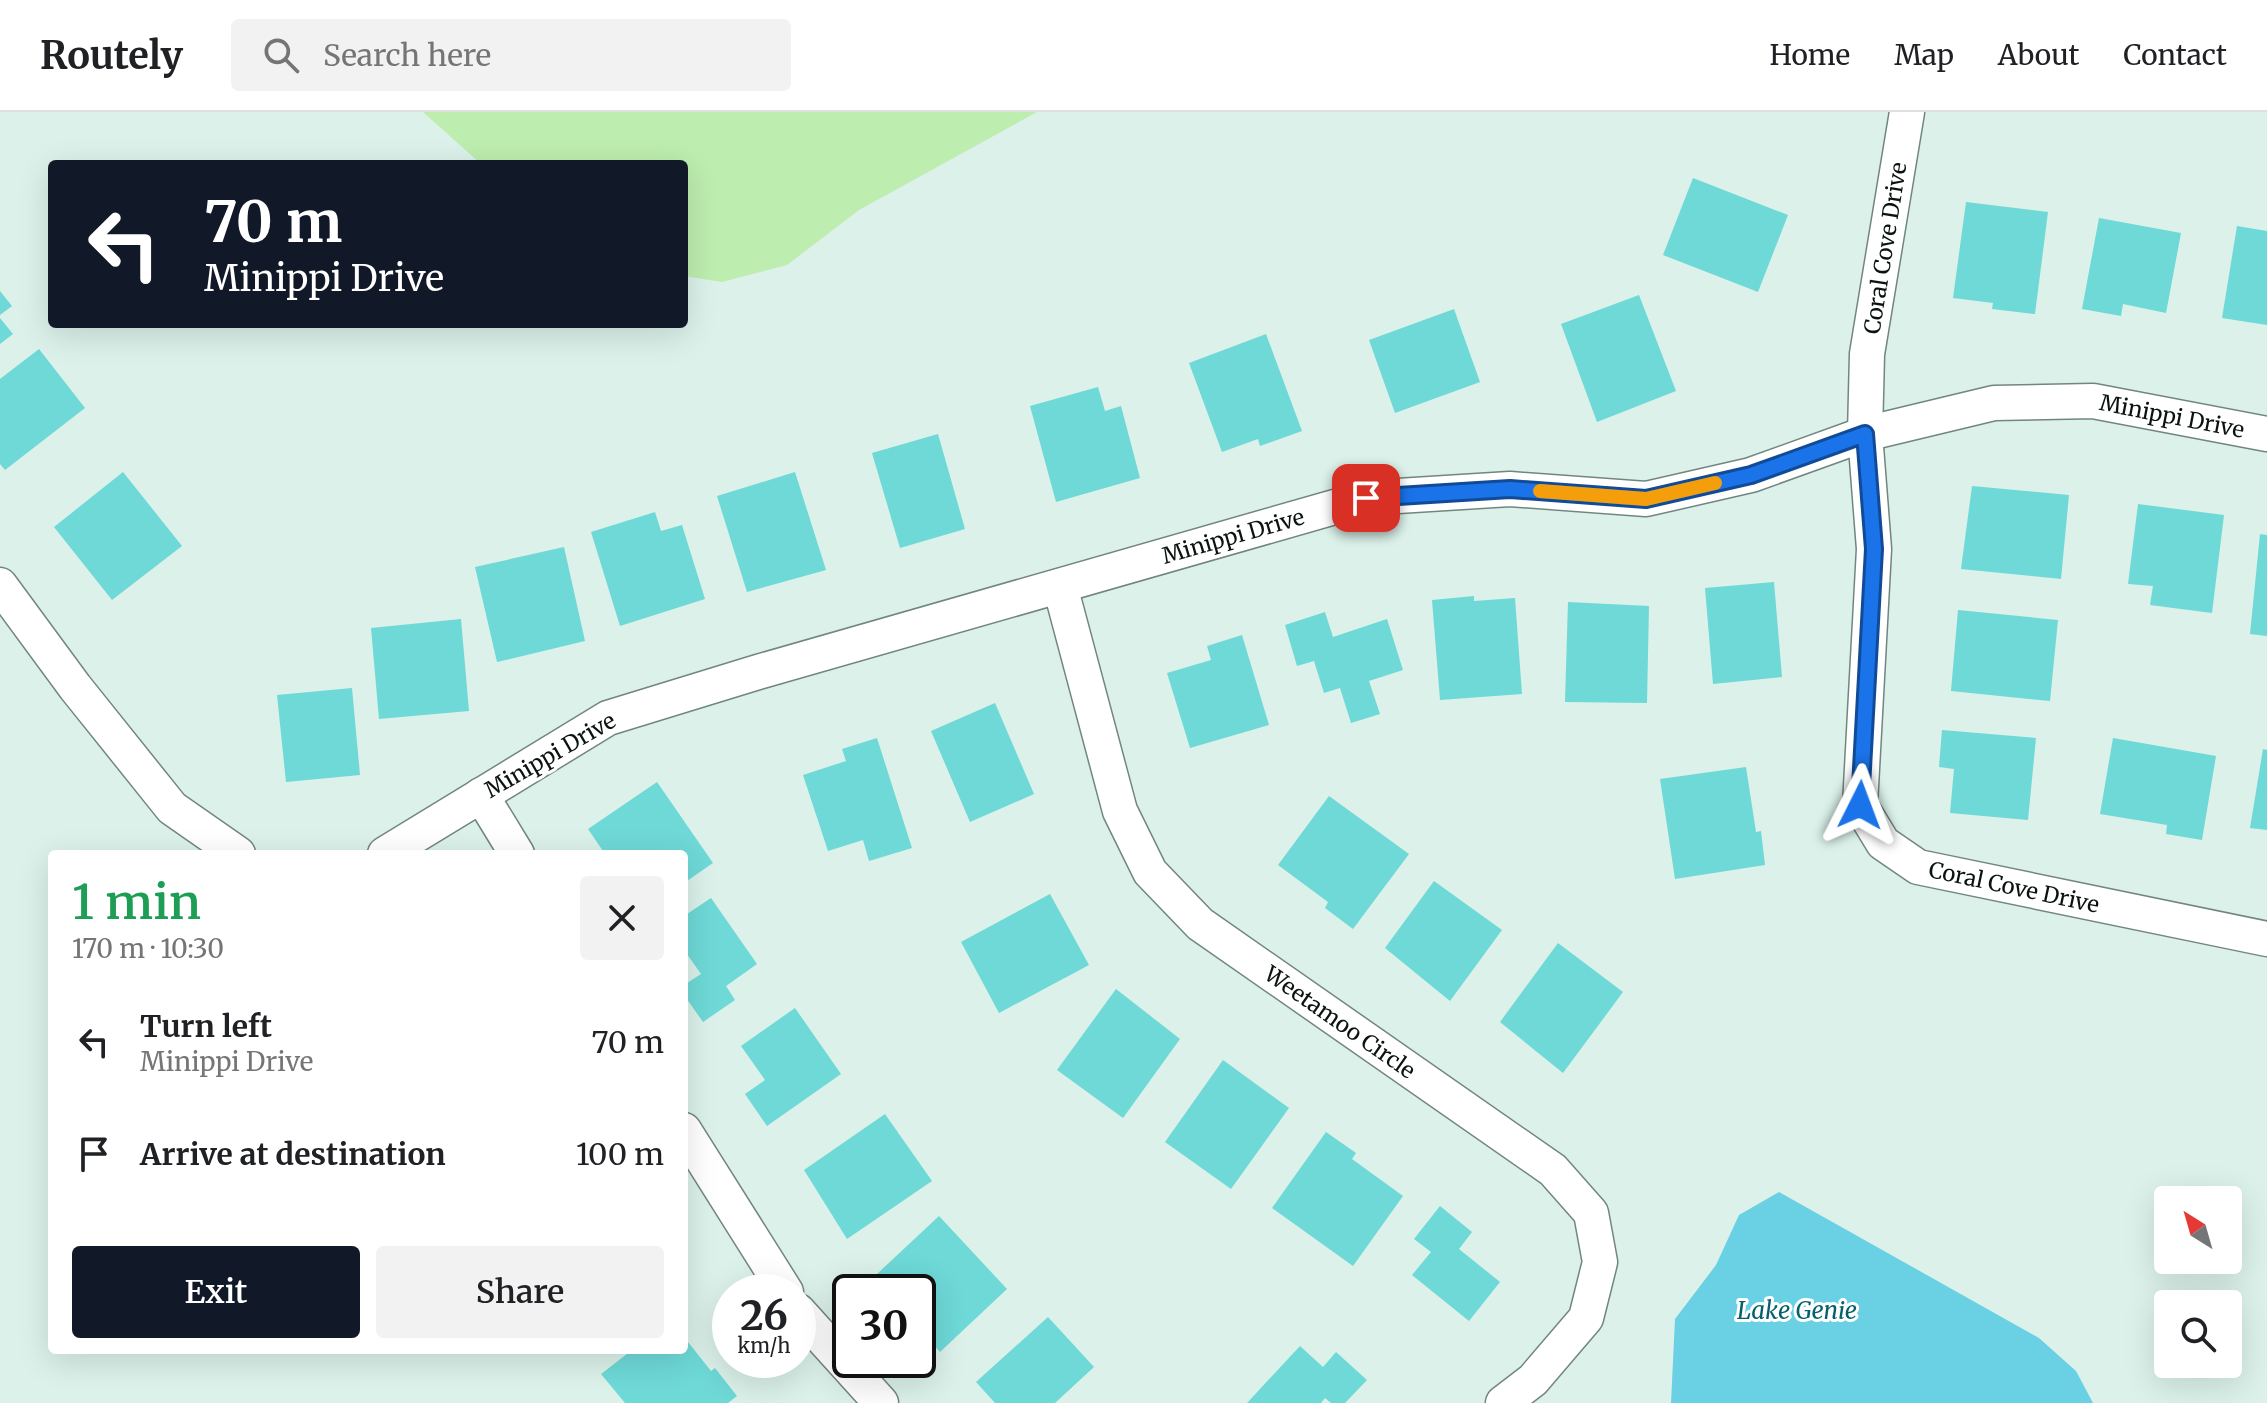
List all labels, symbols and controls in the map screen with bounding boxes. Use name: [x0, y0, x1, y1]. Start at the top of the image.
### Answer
search box: [231, 19, 791, 91]
text: Routely: [40, 32, 183, 79]
icon: search: [259, 33, 303, 77]
text: Search here: [323, 36, 491, 74]
text: Home: [1769, 37, 1850, 73]
text: Map: [1894, 37, 1954, 73]
text: About: [1998, 37, 2079, 73]
text: Contact: [2123, 37, 2227, 73]
street label: Coral Cove Drive: [1858, 160, 1912, 336]
text: 70 m: [204, 187, 342, 257]
icon: left: [72, 192, 176, 296]
text: Minippi Drive: [204, 256, 444, 301]
street label: Minippi Drive: [2097, 388, 2247, 444]
pin: [1332, 464, 1400, 532]
icon: arrive: [1344, 476, 1388, 520]
street label: Minippi Drive: [1159, 502, 1307, 570]
street label: Minippi Drive: [479, 706, 621, 804]
position arrow: [1818, 763, 1902, 847]
street label: Coral Cove Drive: [1926, 855, 2102, 919]
text: 1 min: [72, 872, 201, 932]
button: close: [580, 876, 664, 960]
text: 170 m · 10:30: [72, 932, 224, 965]
street label: Weetamoo Circle: [1258, 959, 1421, 1084]
text: Turn left: [140, 1007, 272, 1045]
icon: left: [72, 1020, 116, 1064]
text: 70 m: [591, 1023, 664, 1061]
text: Minippi Drive: [140, 1045, 313, 1078]
icon: arrive: [72, 1132, 116, 1176]
text: Arrive at destination: [140, 1135, 446, 1173]
text: 100 m: [576, 1135, 664, 1173]
north arrow: [2154, 1186, 2242, 1274]
map controls: [2154, 1186, 2242, 1378]
button: Exit: [72, 1246, 360, 1338]
button: Share: [376, 1246, 664, 1338]
speed limit sign: 30: [832, 1274, 936, 1378]
button: search: [2154, 1290, 2242, 1378]
text: 26: [740, 1291, 788, 1341]
water label: Lake Genie: [1737, 1295, 1857, 1326]
text: km/h: [738, 1333, 790, 1358]

